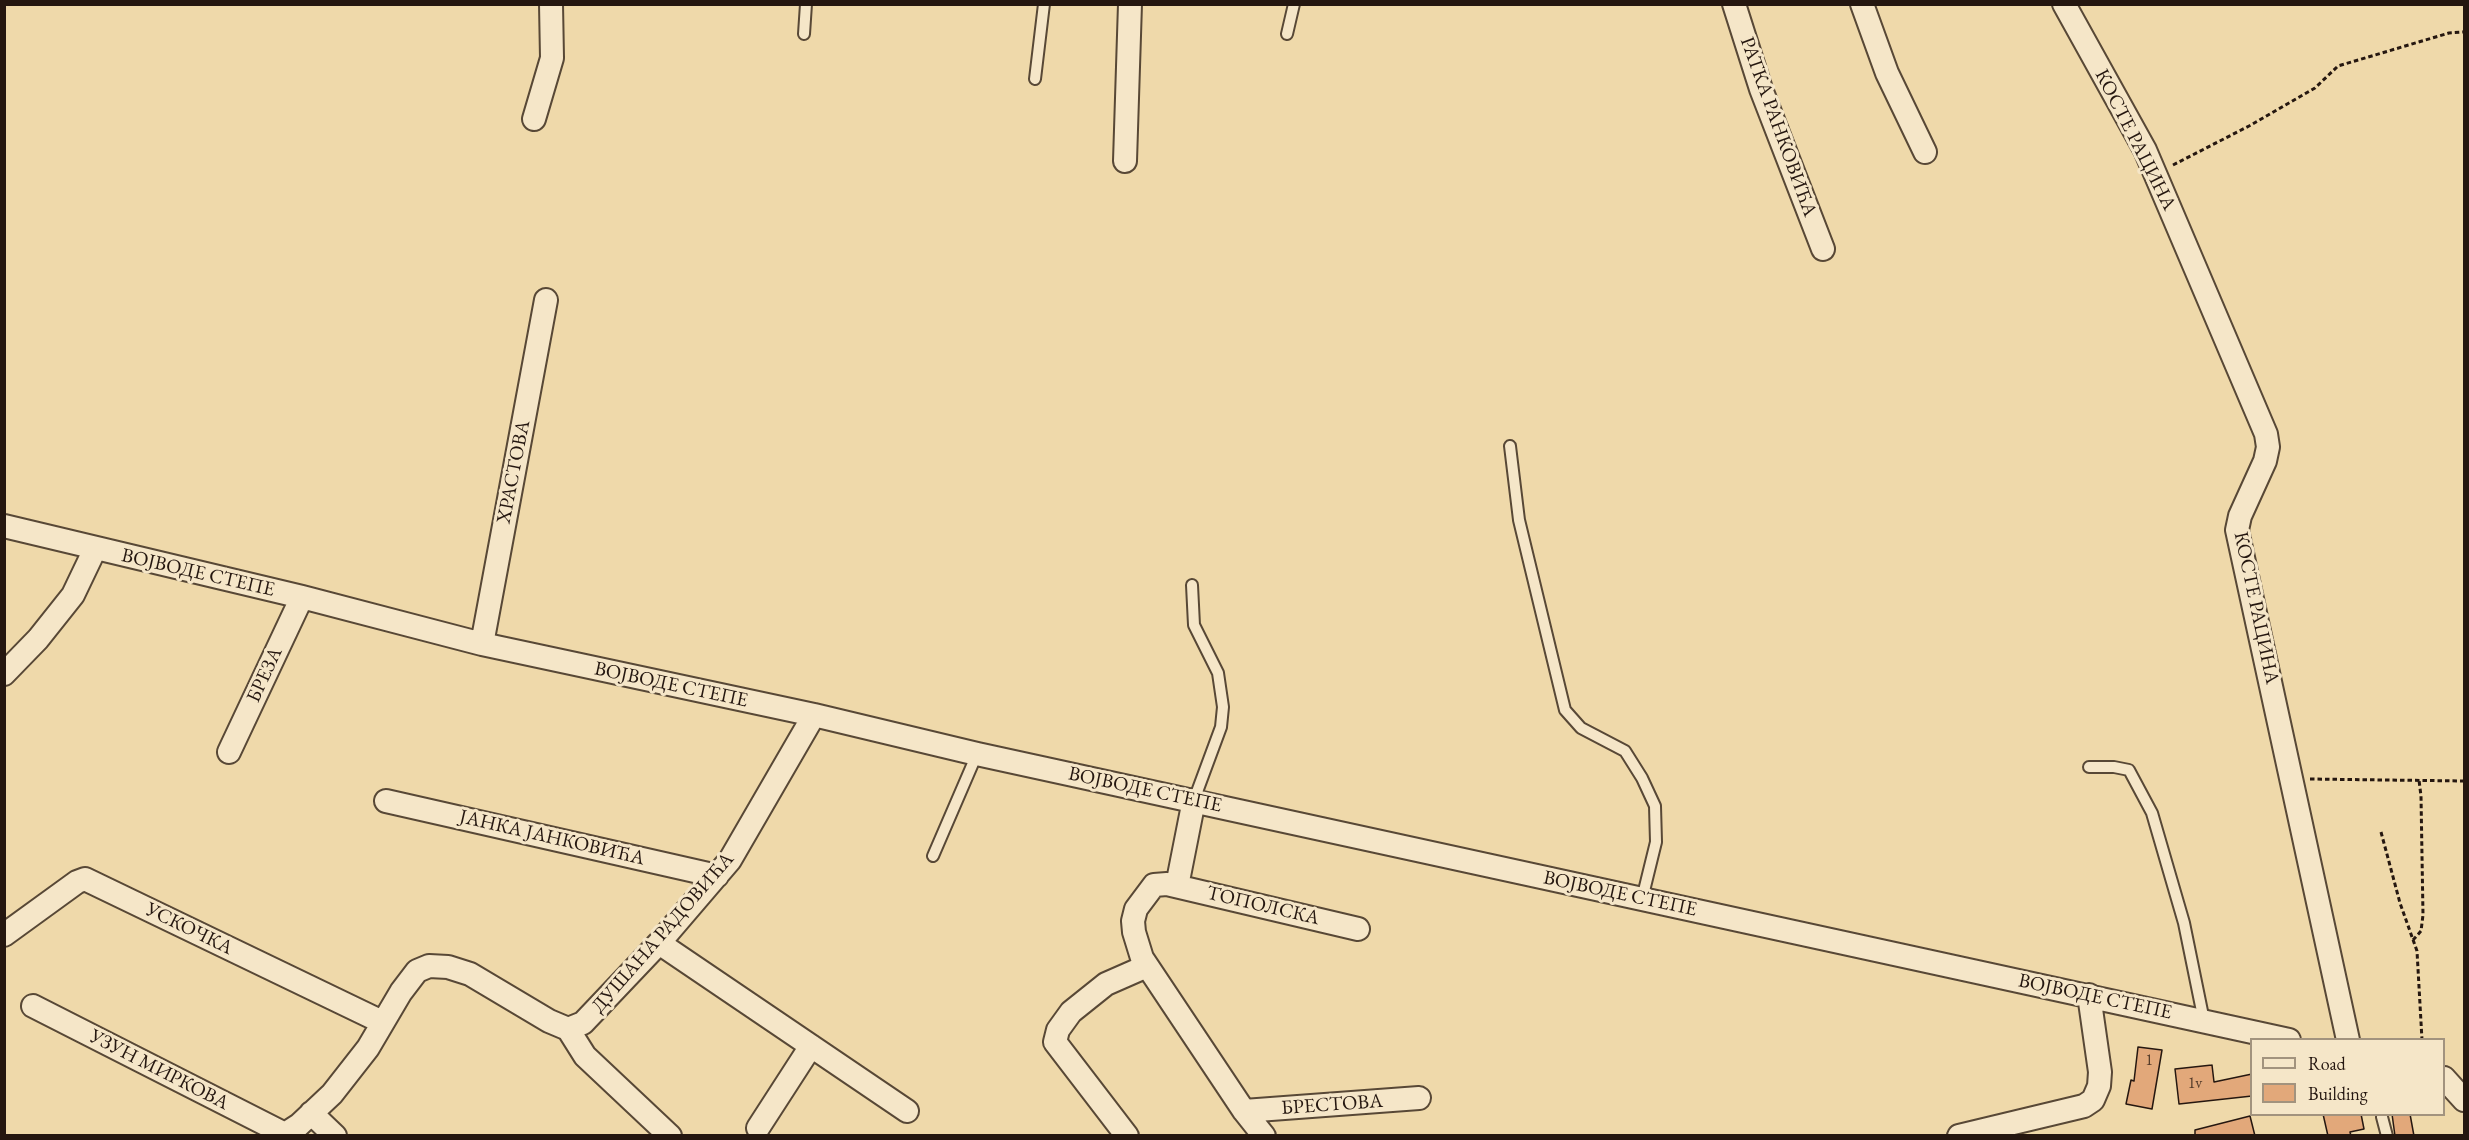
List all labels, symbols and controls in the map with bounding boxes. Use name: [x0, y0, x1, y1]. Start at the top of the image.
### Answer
street label: РАТКА РАНКОВИЋА: [1734, 34, 1822, 220]
street label: КОСТЕ РАЦИНА: [2089, 65, 2181, 215]
street label: ХРАСТОВА: [492, 418, 536, 526]
street label: КОСТЕ РАЦИНА: [2228, 530, 2284, 686]
street label: ВОЈВОДЕ СТЕПЕ: [119, 544, 277, 602]
street label: БРЕЗА: [242, 644, 288, 706]
street label: ВОЈВОДЕ СТЕПЕ: [592, 657, 750, 713]
street label: ВОЈВОДЕ СТЕПЕ: [1066, 762, 1224, 818]
street label: ЈАНКА ЈАНКОВИЋА: [457, 805, 647, 871]
street label: ДУШАНА РАДОВИЋА: [587, 848, 739, 1018]
street label: ВОЈВОДЕ СТЕПЕ: [1541, 866, 1699, 922]
street label: ТОПОЛСКА: [1204, 881, 1322, 931]
street label: УСКОЧКА: [141, 898, 237, 960]
street label: ВОЈВОДЕ СТЕПЕ: [2016, 969, 2174, 1025]
street label: УЗУН МИРКОВА: [85, 1024, 233, 1116]
legend: [2250, 1038, 2445, 1116]
house number: 1: [2145, 1051, 2153, 1071]
text: Road: [2308, 1052, 2346, 1075]
house number: 1v: [2188, 1074, 2202, 1094]
text: Building: [2308, 1082, 2368, 1105]
street label: БРЕСТОВА: [1280, 1089, 1384, 1121]

